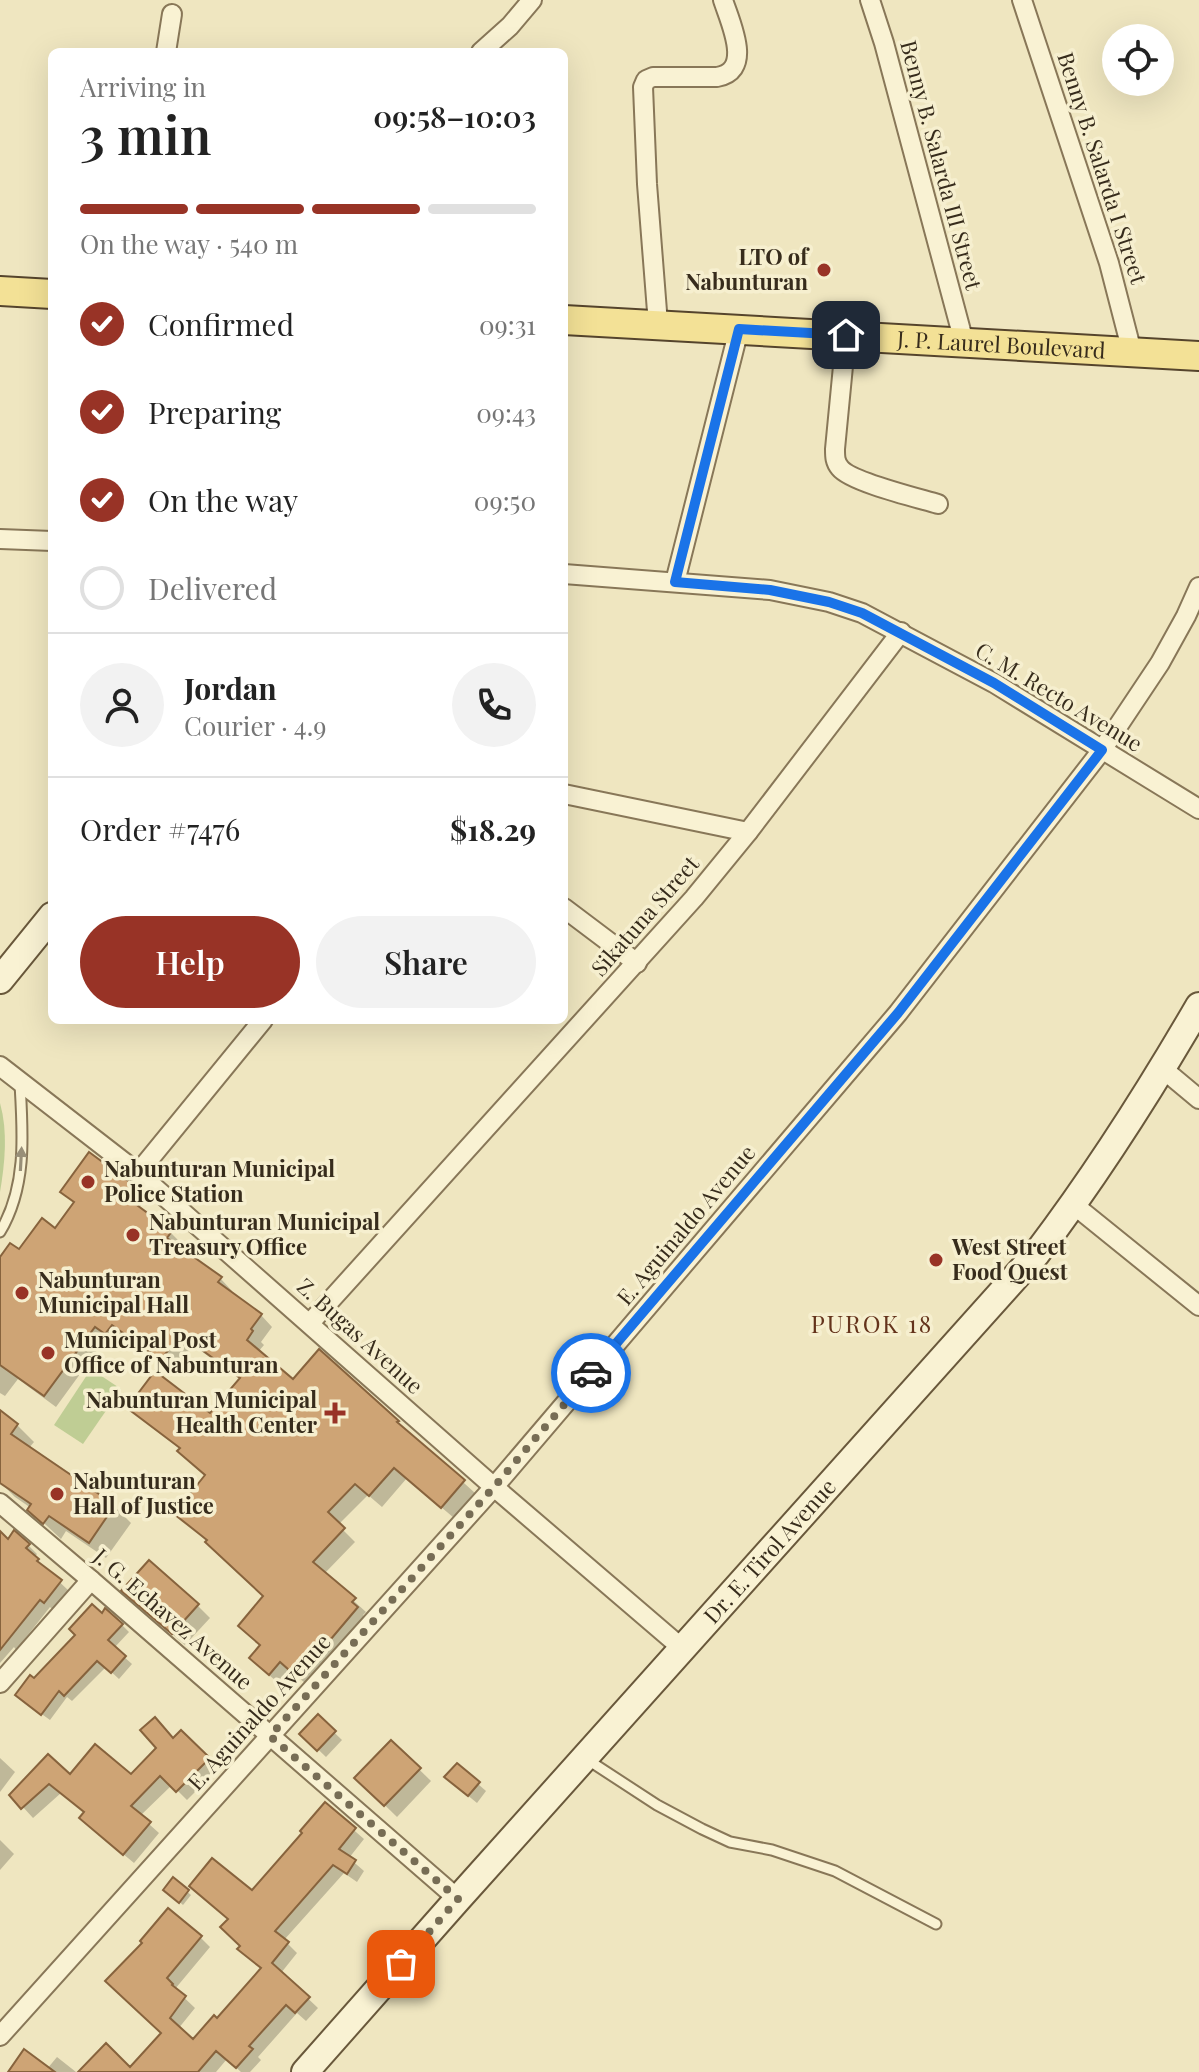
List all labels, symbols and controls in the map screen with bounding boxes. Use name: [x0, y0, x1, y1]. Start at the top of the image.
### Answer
map controls: [1102, 24, 1174, 96]
button: locate: [1102, 24, 1174, 96]
street label: Benny B. Salarda III Street: [894, 37, 990, 294]
street label: Benny B. Salarda I Street: [1051, 48, 1155, 289]
text: Arriving in: [80, 69, 206, 104]
text: 09:58–10:03: [373, 96, 536, 136]
text: 3 min: [80, 99, 211, 168]
text: On the way · 540 m: [80, 226, 298, 261]
place label: LTO of Nabunturan: [685, 241, 810, 296]
marker: LTO of Nabunturan: [815, 261, 833, 279]
pin: [812, 301, 880, 369]
icon: check: [80, 302, 124, 346]
text: Confirmed: [148, 304, 294, 344]
text: 09:31: [479, 307, 536, 342]
icon: home: [824, 313, 868, 357]
street label: J. P. Laurel Boulevard: [895, 323, 1107, 365]
icon: check: [80, 390, 124, 434]
text: Preparing: [148, 392, 281, 432]
text: 09:43: [476, 395, 536, 430]
icon: check: [80, 478, 124, 522]
text: On the way: [148, 480, 298, 520]
text: 09:50: [474, 483, 536, 518]
text: Delivered: [148, 568, 277, 608]
street label: C. M. Recto Avenue: [971, 634, 1149, 758]
button: person: [80, 663, 164, 747]
button: phone: [452, 663, 536, 747]
text: Jordan: [184, 668, 277, 708]
text: Courier · 4.9: [184, 708, 326, 743]
text: Order #7476: [80, 809, 240, 849]
text: $18.29: [450, 809, 536, 849]
street label: Sikatuna Street: [584, 848, 706, 982]
button: Help: [80, 916, 300, 1008]
button: Share: [316, 916, 536, 1008]
street label: E. Aguinaldo Avenue: [609, 1138, 761, 1311]
one-way arrow: [15, 1146, 28, 1171]
place label: Nabunturan Municipal Police Station: [104, 1153, 335, 1208]
marker: Nabunturan Municipal Police Station: [79, 1173, 97, 1191]
place label: Nabunturan Municipal Treasury Office: [149, 1206, 380, 1261]
marker: Nabunturan Municipal Treasury Office: [124, 1226, 142, 1244]
place label: West Street Food Quest: [951, 1231, 1068, 1286]
marker: West Street Food Quest: [927, 1251, 945, 1269]
place label: Nabunturan Municipal Hall: [38, 1264, 189, 1319]
street label: Z. Bugas Avenue: [291, 1271, 430, 1400]
marker: Nabunturan Municipal Hall: [13, 1284, 31, 1302]
district label: PUROK 18: [811, 1307, 933, 1339]
place label: Municipal Post Office of Nabunturan: [64, 1324, 279, 1379]
courier: [551, 1333, 631, 1413]
marker: Municipal Post Office of Nabunturan: [39, 1344, 57, 1362]
icon: car: [569, 1351, 613, 1395]
place label: Nabunturan Municipal Health Center: [86, 1384, 318, 1439]
marker: Nabunturan Municipal Health Center: [324, 1402, 346, 1424]
place label: Nabunturan Hall of Justice: [73, 1465, 214, 1520]
street label: Dr. E. Tirol Avenue: [696, 1472, 842, 1629]
marker: Nabunturan Hall of Justice: [48, 1485, 66, 1503]
street label: J. G. Echavez Avenue: [87, 1540, 260, 1696]
street label: E. Aguinaldo Avenue: [180, 1627, 337, 1796]
pin: [367, 1930, 435, 1998]
icon: bag: [379, 1942, 423, 1986]

